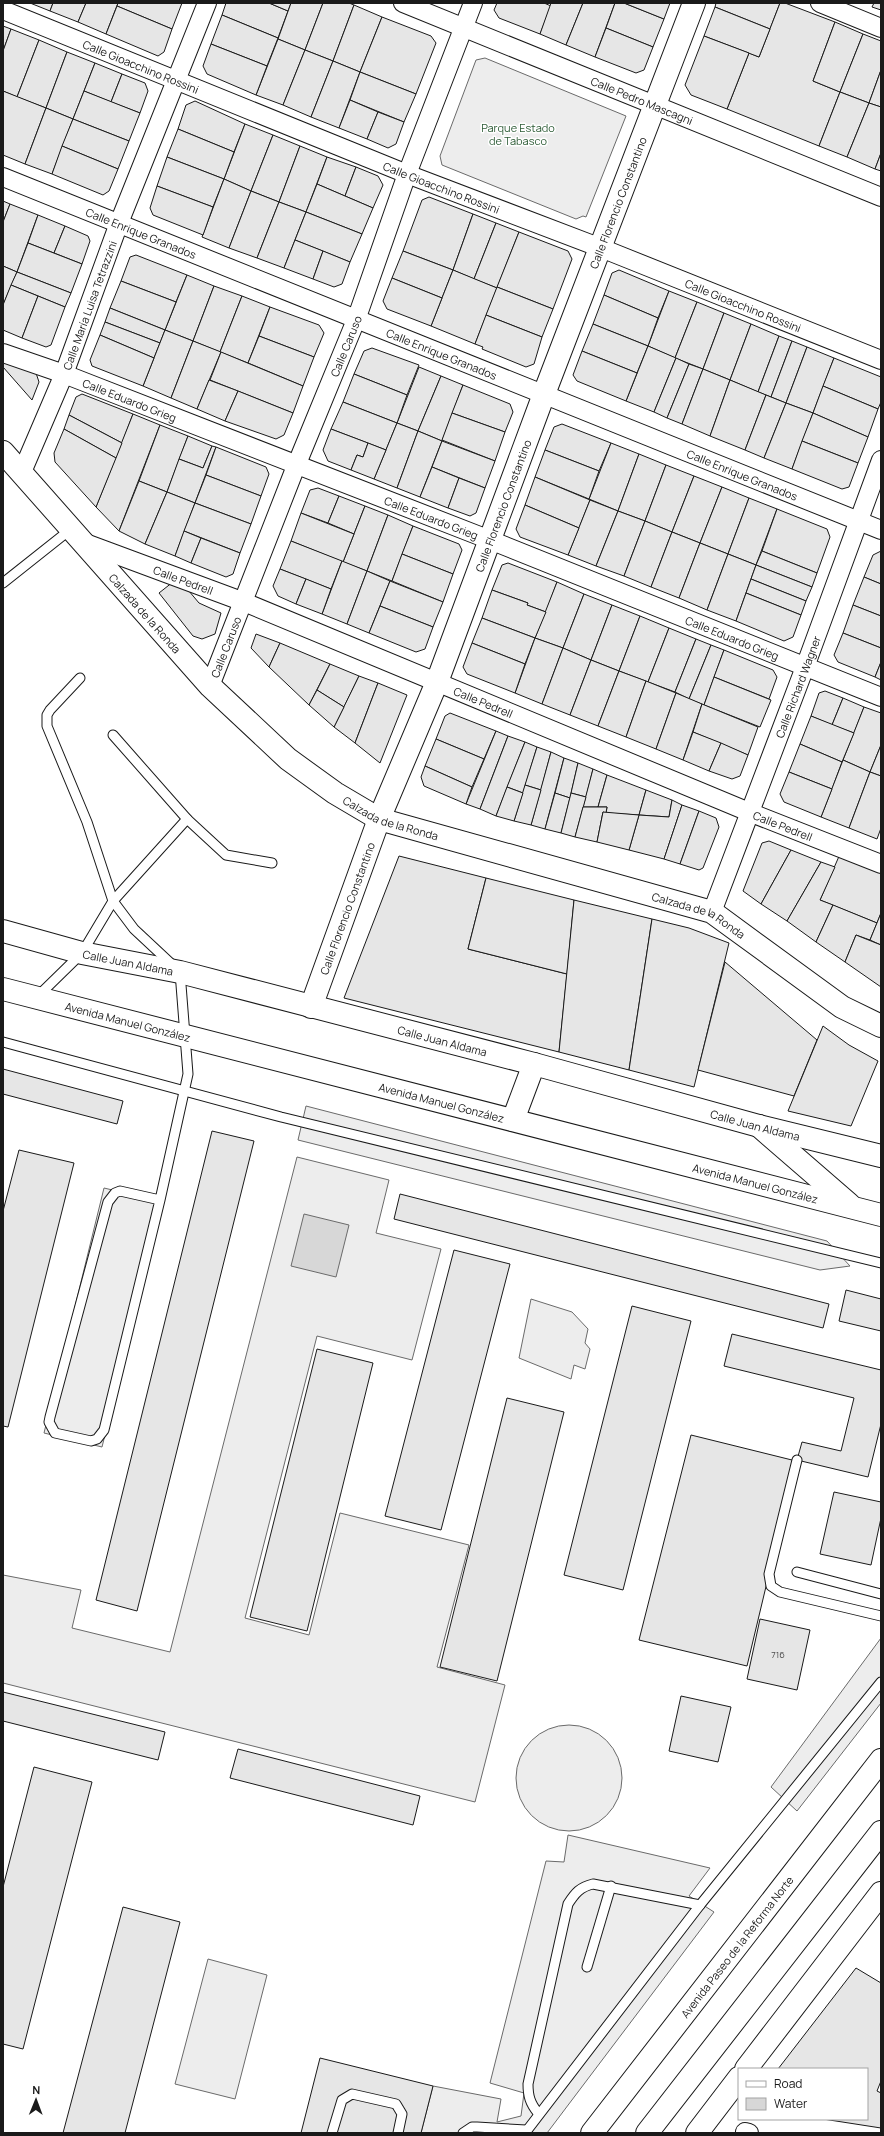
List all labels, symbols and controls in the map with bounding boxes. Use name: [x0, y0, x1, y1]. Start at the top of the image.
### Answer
street label: Calle Gioacchino Rossini: [81, 36, 201, 96]
street label: Calle Pedro Mascagni: [589, 73, 695, 127]
park label: Parque Estado de Tabasco: [481, 120, 555, 148]
street label: Calle Florencio Constantino: [585, 134, 650, 271]
street label: Calle Gioacchino Rossini: [381, 158, 502, 216]
street label: Calle Enrique Granados: [84, 204, 199, 262]
street label: Calle María Luisa Tetrazzini: [59, 238, 120, 372]
street label: Calle Gioacchino Rossini: [683, 275, 804, 335]
street label: Calle Caruso: [326, 313, 365, 379]
street label: Calle Enrique Granados: [384, 324, 500, 382]
street label: Calle Eduardo Grieg: [81, 375, 179, 425]
street label: Calle Florencio Constantino: [471, 437, 534, 574]
street label: Calle Enrique Granados: [685, 445, 800, 503]
street label: Calle Eduardo Grieg: [382, 492, 481, 542]
street label: Calle Pedrell: [151, 562, 216, 597]
street label: Calzada de la Ronda: [106, 570, 185, 656]
street label: Calle Eduardo Grieg: [683, 612, 782, 663]
street label: Calle Caruso: [207, 614, 244, 680]
street label: Calle Richard Wagner: [771, 633, 823, 740]
street label: Calle Pedrell: [452, 683, 515, 721]
street label: Calzada de la Ronda: [341, 792, 440, 843]
street label: Calle Pedrell: [751, 807, 815, 844]
street label: Calle Florencio Constantino: [316, 839, 378, 977]
street label: Calzada de la Ronda: [650, 888, 749, 942]
street label: Calle Juan Aldama: [82, 946, 175, 978]
street label: Avenida Manuel González: [64, 998, 192, 1045]
street label: Calle Juan Aldama: [396, 1021, 489, 1059]
street label: Avenida Manuel González: [377, 1079, 506, 1125]
street label: Calle Juan Aldama: [709, 1105, 802, 1143]
street label: Avenida Manuel González: [691, 1159, 820, 1206]
house number: 716: [771, 1648, 785, 1661]
street label: Avenida Paseo de la Reforma Norte: [677, 1872, 797, 2020]
legend: [738, 2068, 868, 2120]
text: Road: [774, 2075, 802, 2092]
north arrow: [16, 2080, 56, 2120]
text: N: [32, 2082, 40, 2097]
text: Water: [774, 2095, 808, 2112]

